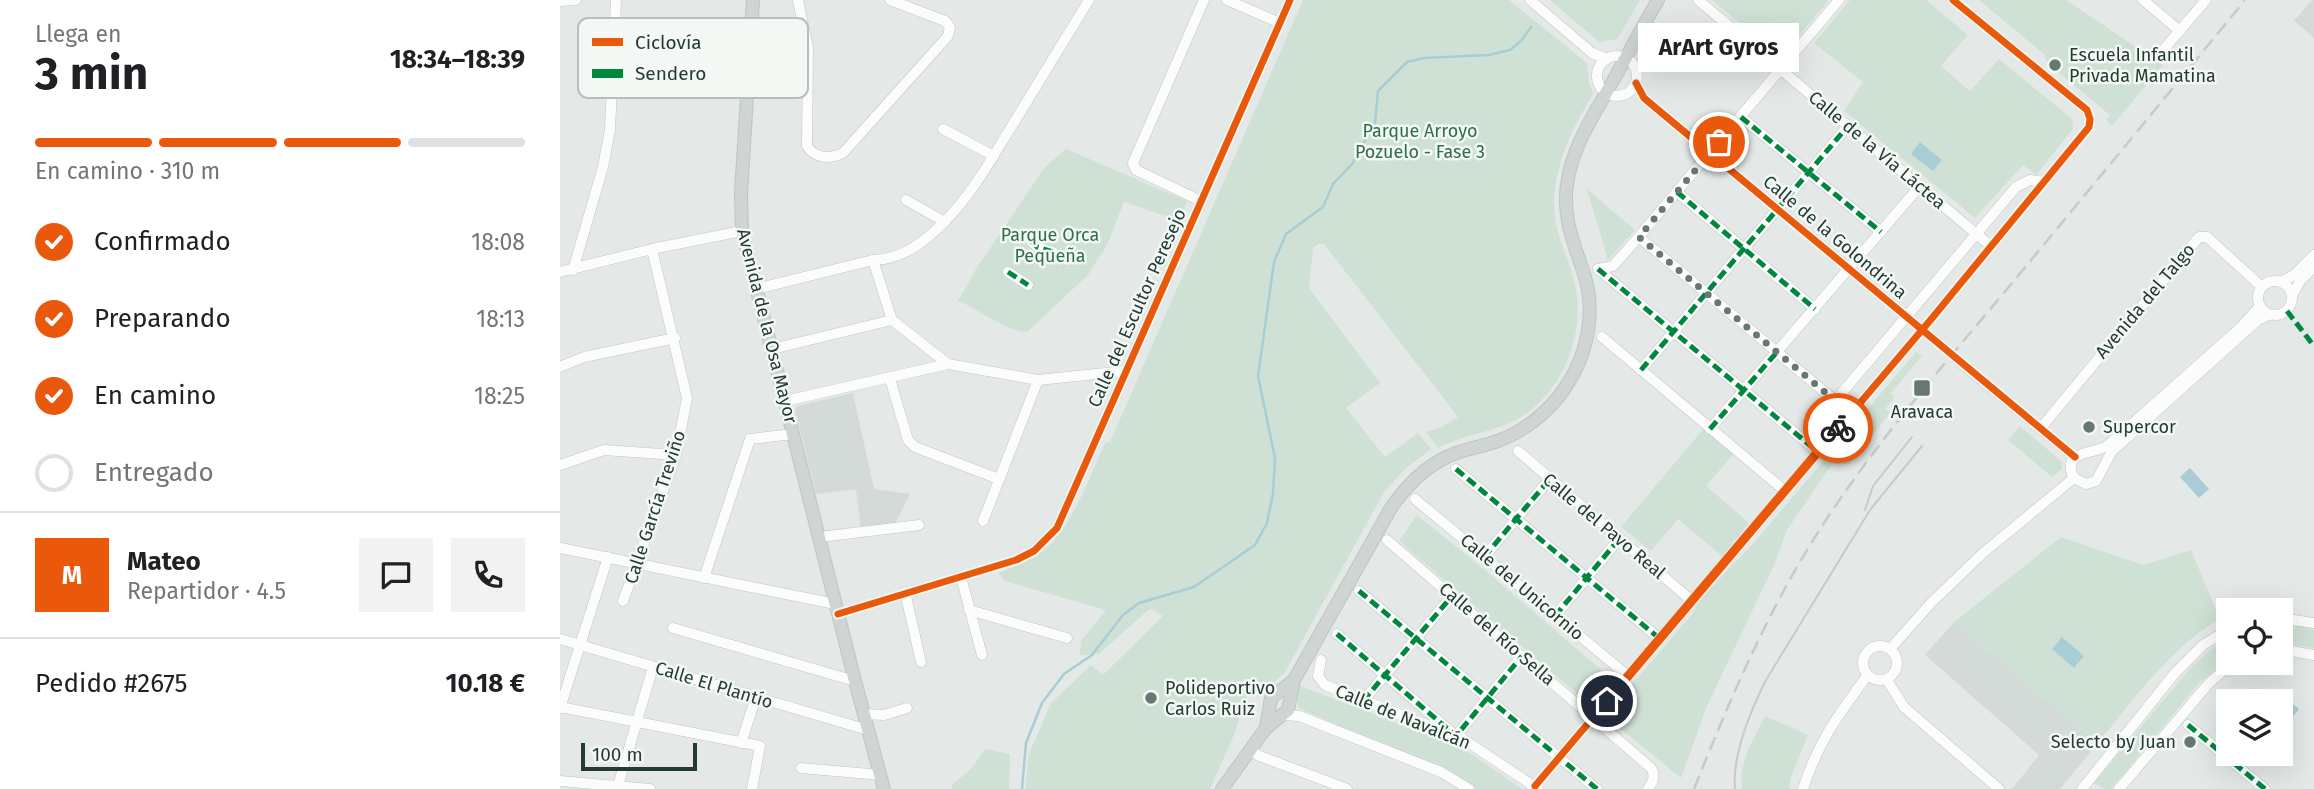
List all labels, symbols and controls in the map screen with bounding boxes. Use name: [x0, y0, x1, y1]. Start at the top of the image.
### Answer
legend: [578, 18, 808, 98]
text: Llega en: [35, 20, 121, 48]
callout: ArArt Gyros: [1638, 23, 1800, 72]
text: Ciclovía: [635, 31, 702, 54]
text: ArArt Gyros: [1659, 33, 1778, 61]
text: 18:34–18:39: [390, 44, 525, 75]
place label: Escuela Infantil Privada Mamatina: [2069, 44, 2216, 87]
text: 3 min: [35, 46, 148, 101]
marker: Escuela Infantil Privada Mamatina: [2047, 57, 2063, 73]
text: Sendero: [635, 62, 706, 85]
street label: Calle de la Vía Láctea: [1804, 86, 1950, 214]
pin: [1689, 112, 1749, 172]
park label: Parque Arroyo Pozuelo - Fase 3: [1355, 120, 1485, 163]
icon: bag: [1700, 123, 1738, 161]
text: En camino · 310 m: [35, 157, 220, 185]
street label: Calle de la Golondrina: [1759, 170, 1911, 304]
street label: Calle del Escultor Peresejo: [1083, 205, 1191, 411]
icon: check: [35, 223, 73, 261]
park label: Parque Orca Pequeña: [1001, 224, 1099, 267]
text: Confirmado: [94, 226, 231, 257]
street label: Avenida de la Osa Mayor: [732, 226, 802, 426]
text: 18:08: [471, 228, 525, 256]
street label: Avenida del Talgo: [2090, 239, 2200, 363]
icon: check: [35, 300, 73, 338]
text: Preparando: [94, 303, 231, 334]
text: 18:13: [476, 305, 525, 333]
icon: check: [35, 377, 73, 415]
marker: Aravaca: [1912, 378, 1932, 398]
text: En camino: [94, 380, 216, 411]
text: 18:25: [474, 382, 525, 410]
courier: [1803, 393, 1873, 463]
place label: Aravaca: [1891, 401, 1953, 423]
icon: bike: [1819, 409, 1857, 447]
place label: Supercor: [2103, 416, 2176, 438]
marker: Supercor: [2081, 419, 2097, 435]
street label: Calle García Treviño: [620, 427, 690, 587]
text: Entregado: [94, 457, 214, 488]
street label: Calle del Pavo Real: [1538, 468, 1670, 584]
street label: Calle del Unicornio: [1456, 529, 1588, 645]
button: chat: [359, 538, 433, 612]
button: phone: [451, 538, 525, 612]
text: Mateo: [127, 546, 201, 577]
text: M: [62, 560, 82, 591]
text: Repartidor · 4.5: [127, 577, 286, 605]
street label: Calle del Río Sella: [1435, 578, 1559, 690]
map controls: [2216, 598, 2293, 766]
button: locate: [2216, 598, 2293, 675]
street label: Calle El Plantío: [652, 657, 776, 713]
text: Pedido #2675: [35, 668, 188, 699]
text: 10.18 €: [445, 668, 525, 699]
pin: [1577, 671, 1637, 731]
place label: Polideportivo Carlos Ruiz: [1165, 677, 1275, 720]
street label: Calle de Navalcán: [1332, 680, 1474, 754]
icon: home: [1588, 682, 1626, 720]
button: layers: [2216, 689, 2293, 766]
marker: Polideportivo Carlos Ruiz: [1143, 690, 1159, 706]
place label: Selecto by Juan: [2051, 731, 2176, 753]
marker: Selecto by Juan: [2182, 734, 2198, 750]
scale bar: [581, 740, 696, 772]
text: 100 m: [592, 743, 643, 766]

